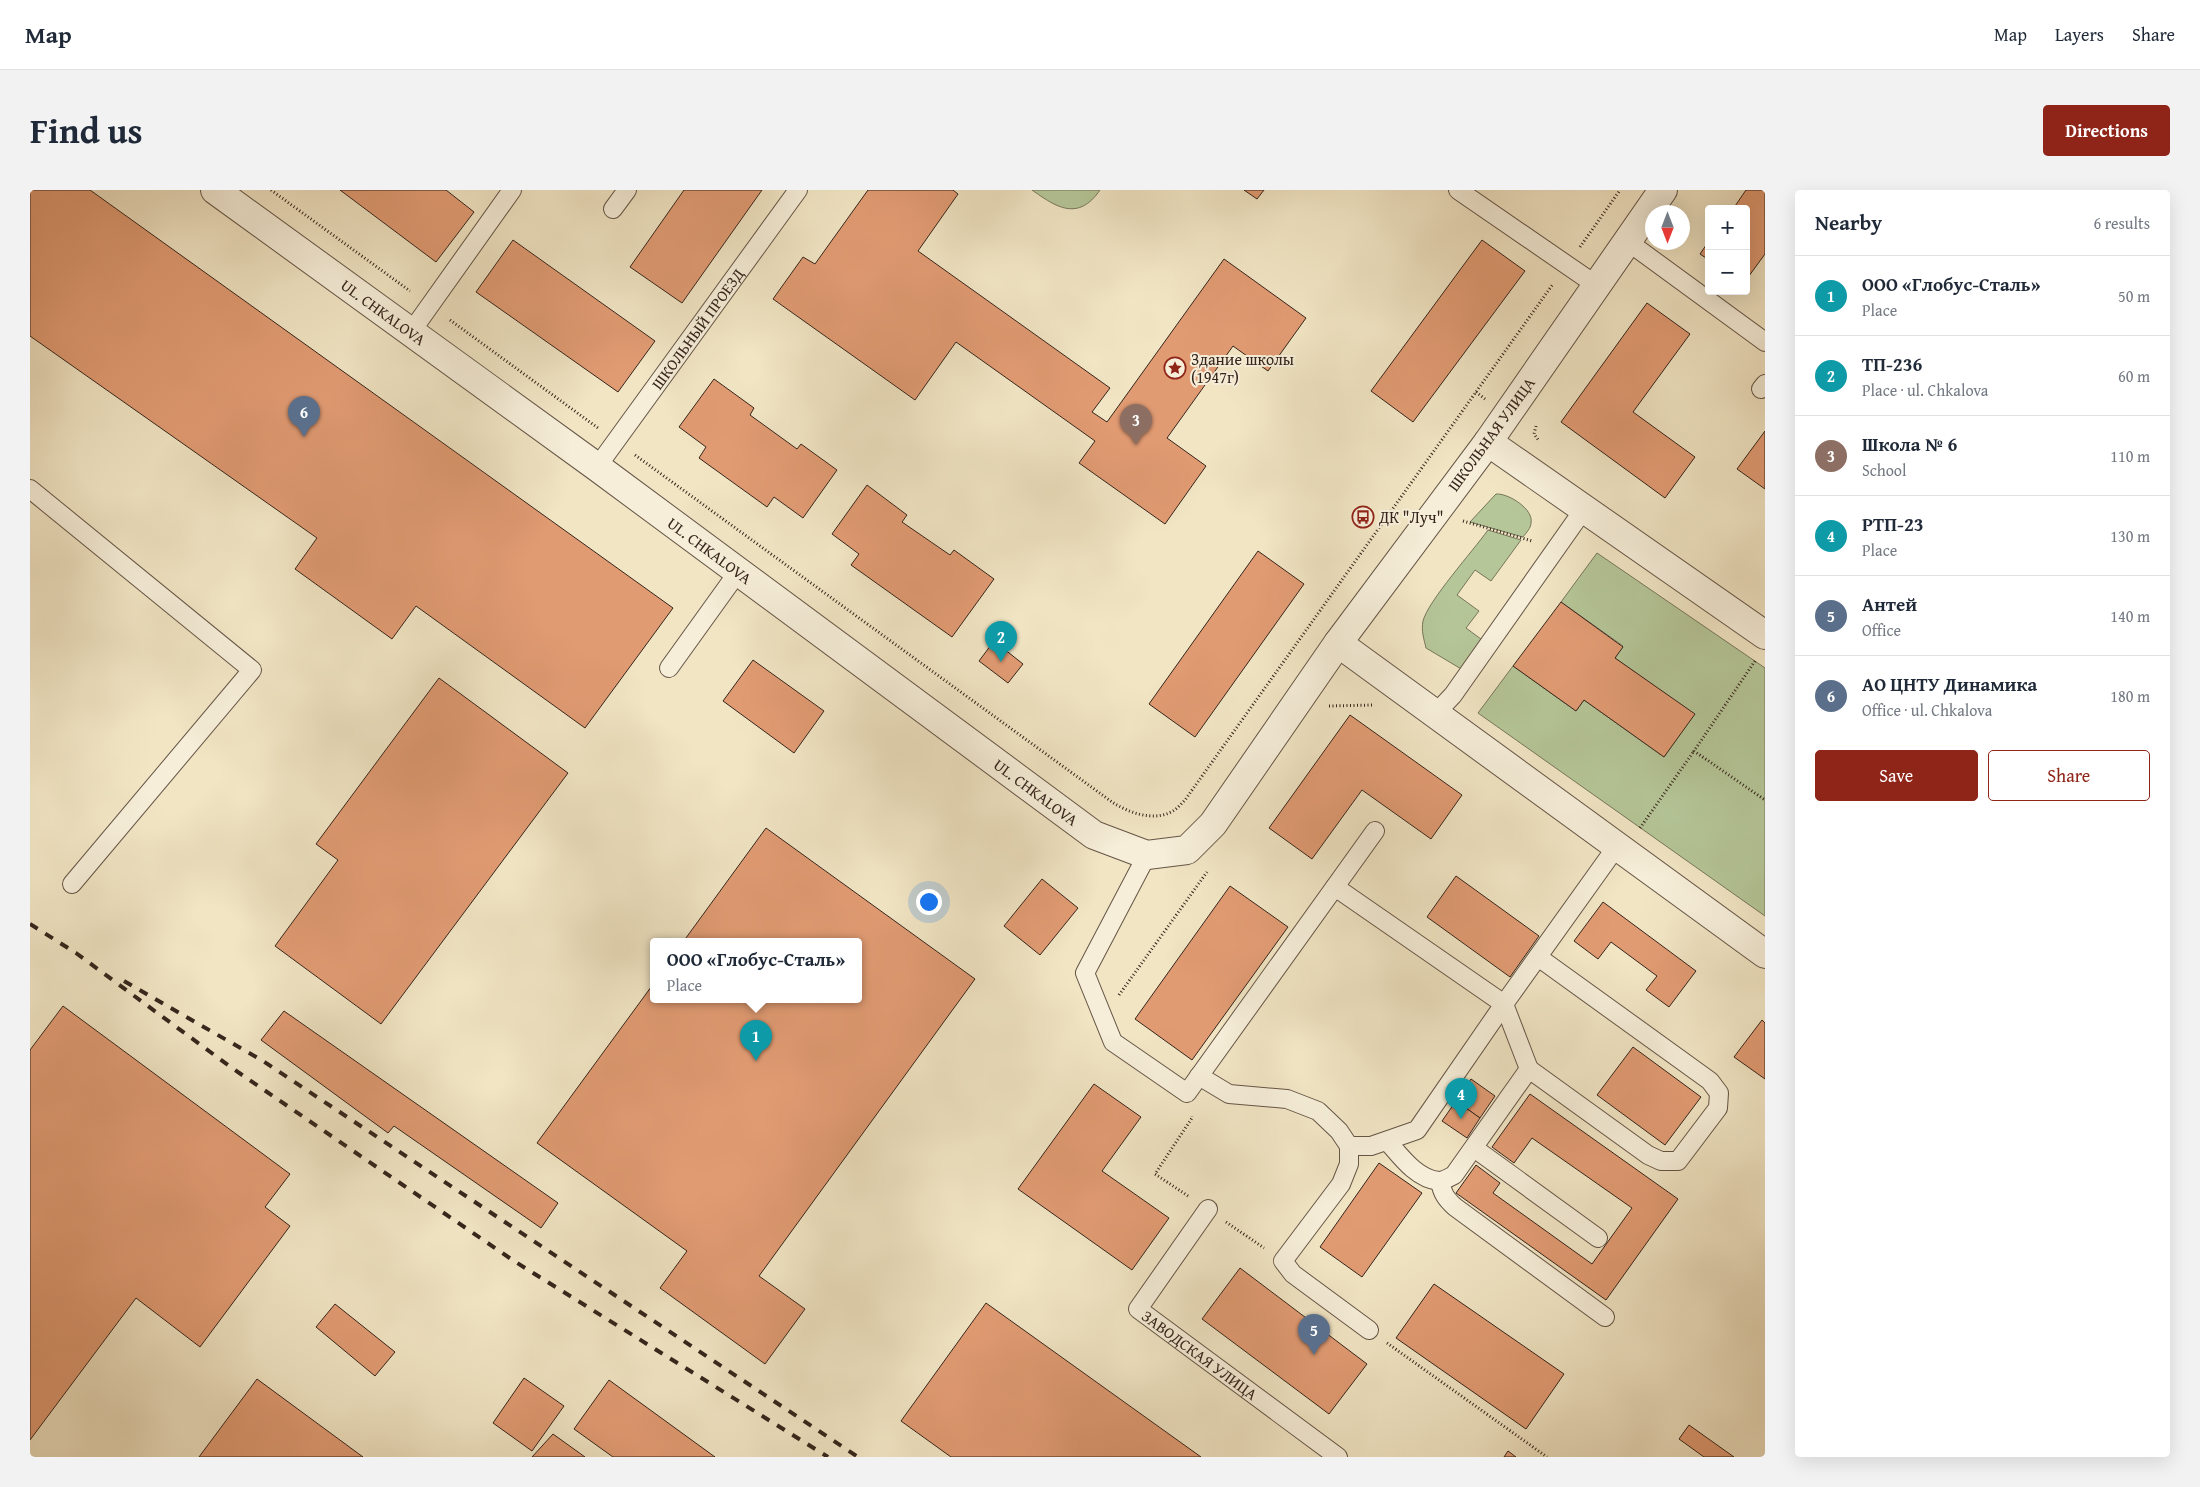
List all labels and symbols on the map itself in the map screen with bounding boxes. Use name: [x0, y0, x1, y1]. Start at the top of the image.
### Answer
north arrow: [1645, 205, 1690, 250]
street label: ШКОЛЬНЫЙ ПРОЕЗД: [645, 263, 750, 394]
street label: UL. CHKALOVA: [336, 273, 431, 351]
place label: Здание школы (1947г): [1191, 347, 1294, 389]
place icon: Здание школы (1947г): [1163, 356, 1187, 380]
street label: ШКОЛЬНАЯ УЛИЦА: [1441, 372, 1541, 496]
pin: 6: [288, 396, 320, 437]
pin: 3: [1120, 404, 1152, 445]
bus stop icon: ДК "Луч": [1351, 505, 1375, 529]
place label: ДК "Луч": [1378, 505, 1444, 529]
street label: UL. CHKALOVA: [662, 511, 757, 590]
pin: 2: [985, 621, 1017, 662]
street label: UL. CHKALOVA: [989, 753, 1083, 832]
your location: [916, 889, 942, 915]
pin: 1: [740, 1020, 772, 1061]
pin: 4: [1445, 1078, 1477, 1119]
street label: ЗАВОДСКАЯ УЛИЦА: [1137, 1304, 1263, 1406]
pin: 5: [1298, 1314, 1330, 1355]

